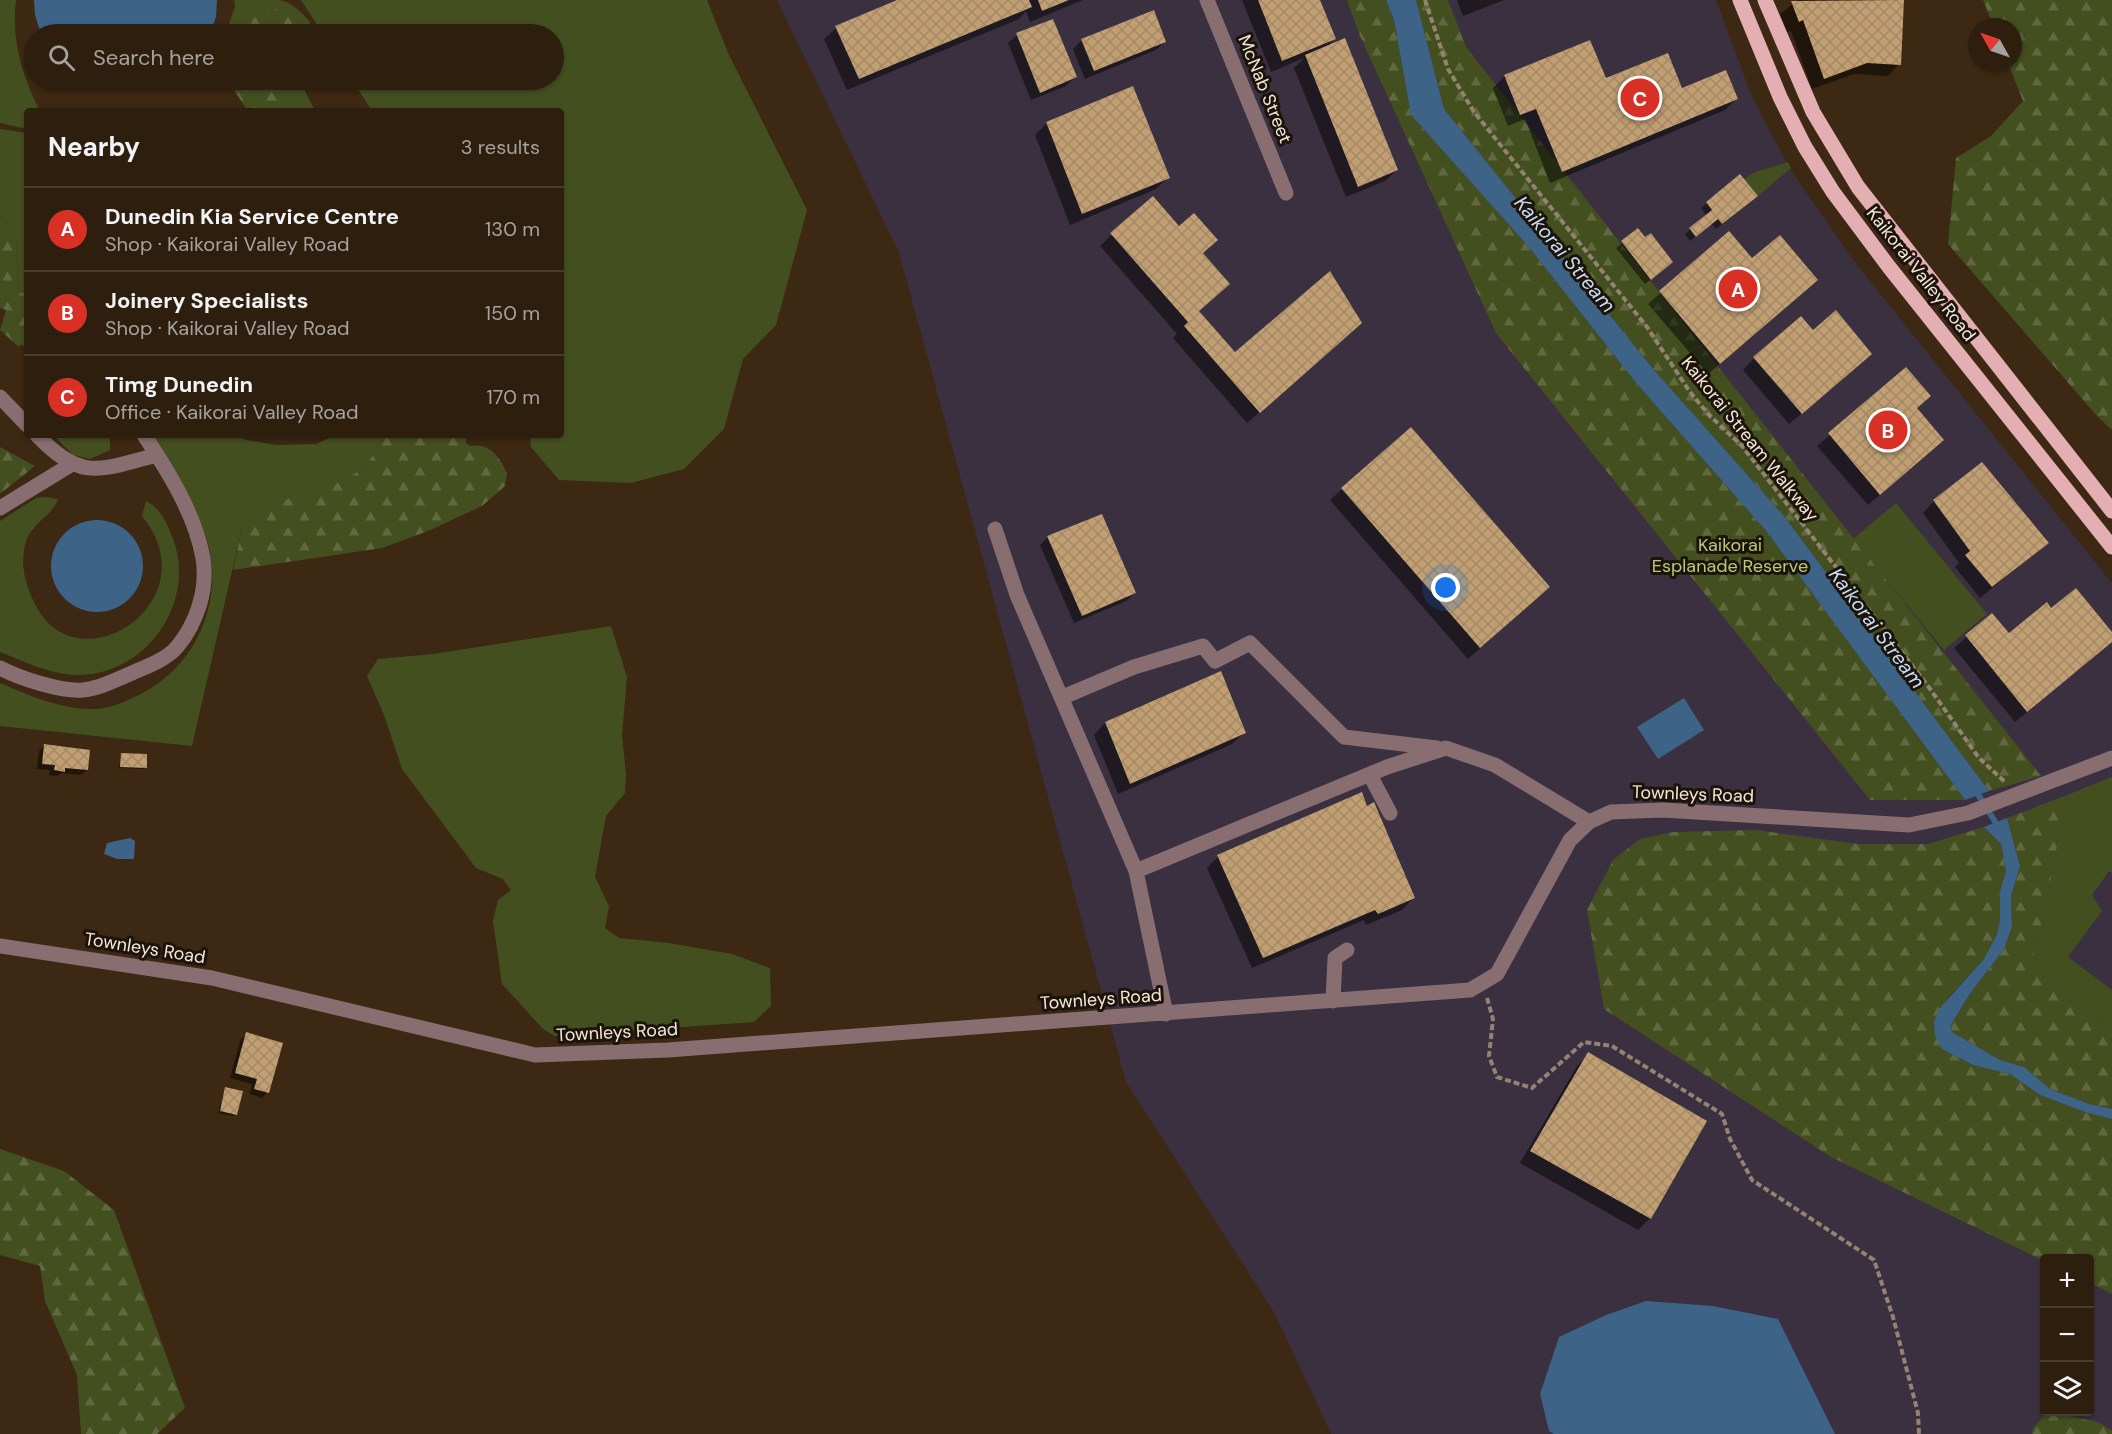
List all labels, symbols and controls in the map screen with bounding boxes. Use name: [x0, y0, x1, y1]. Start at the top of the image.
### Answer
north arrow: [1968, 18, 2022, 72]
search box: [24, 24, 564, 90]
street label: McNab Street: [1232, 31, 1298, 147]
icon: search: [45, 41, 78, 74]
text: Search here: [93, 43, 214, 72]
pin: C: [1620, 76, 1660, 120]
text: Nearby: [48, 130, 140, 164]
text: 3 results: [461, 134, 540, 160]
water label: Kaikorai Stream: [1509, 190, 1621, 318]
text: Dunedin Kia Service Centre: [105, 202, 399, 231]
street label: Kaikorai Valley Road: [1861, 202, 1981, 346]
text: A: [60, 216, 75, 242]
text: 130 m: [485, 216, 540, 242]
text: Shop · Kaikorai Valley Road: [105, 231, 350, 257]
pin: A: [1718, 266, 1758, 312]
text: Joinery Specialists: [105, 286, 308, 315]
text: B: [61, 300, 74, 326]
text: 150 m: [485, 300, 540, 326]
text: Shop · Kaikorai Valley Road: [105, 315, 350, 341]
street label: Kaikorai Stream Walkway: [1676, 351, 1824, 527]
text: Timg Dunedin: [105, 370, 253, 399]
text: C: [60, 384, 75, 410]
text: 170 m: [487, 384, 540, 410]
text: Office · Kaikorai Valley Road: [105, 399, 359, 425]
pin: B: [1868, 408, 1908, 452]
park label: Kaikorai Esplanade Reserve: [1652, 533, 1808, 578]
water label: Kaikorai Stream: [1823, 562, 1931, 694]
your location: [1431, 573, 1460, 602]
street label: Townleys Road: [1632, 780, 1754, 808]
street label: Townleys Road: [83, 927, 207, 969]
street label: Townleys Road: [1039, 983, 1163, 1015]
street label: Townleys Road: [555, 1017, 679, 1047]
map controls: [2040, 1254, 2094, 1416]
button: +: [2040, 1254, 2094, 1308]
button: −: [2040, 1308, 2094, 1362]
button: layers: [2040, 1362, 2094, 1416]

